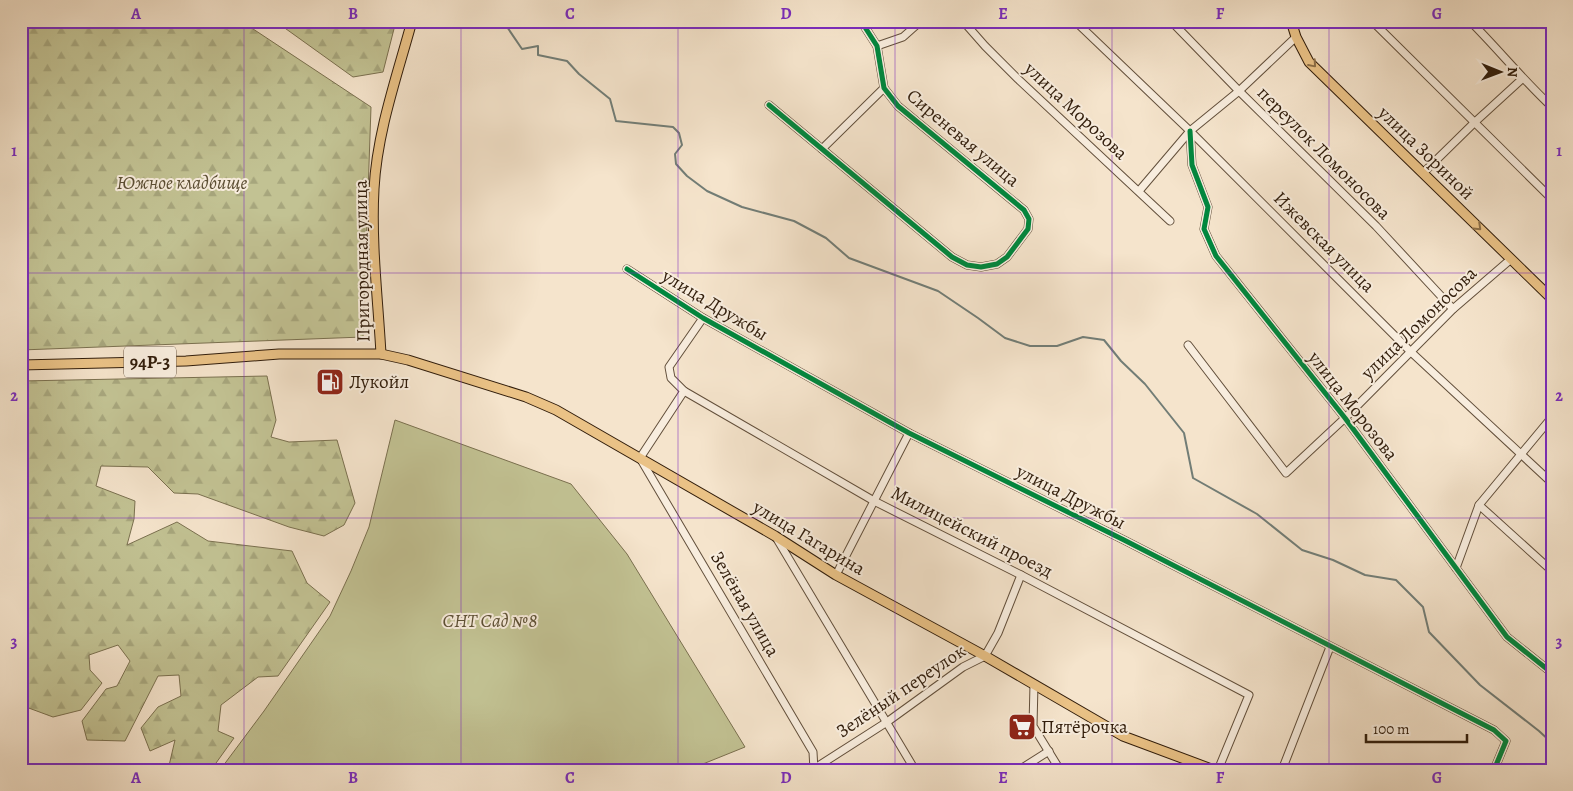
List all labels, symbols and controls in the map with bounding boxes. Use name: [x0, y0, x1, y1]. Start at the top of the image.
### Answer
text: A: [130, 3, 142, 25]
text: B: [348, 3, 358, 25]
text: C: [565, 3, 575, 25]
text: D: [780, 3, 792, 25]
text: E: [998, 3, 1008, 25]
text: F: [1216, 3, 1225, 25]
text: G: [1432, 3, 1442, 25]
north arrow: [1476, 48, 1526, 98]
street label: улица Морозова: [1018, 56, 1134, 166]
one-way arrow: [1307, 59, 1316, 68]
text: N: [1503, 67, 1522, 77]
street label: переулок Ломоносова: [1251, 80, 1397, 226]
street label: Сиреневая улица: [901, 83, 1025, 193]
street label: улица Зориной: [1371, 100, 1480, 206]
text: 1: [11, 140, 17, 162]
text: 1: [1556, 140, 1562, 162]
park label: Южное кладбище: [117, 170, 248, 196]
street label: Пригородная улица: [348, 179, 376, 342]
street label: Ижевская улица: [1267, 185, 1381, 299]
one-way arrow: [1472, 221, 1481, 230]
street label: улица Ломоносова: [1354, 261, 1483, 386]
street label: улица Дружбы: [656, 263, 773, 347]
street label: улица Морозова: [1301, 345, 1404, 466]
road number: 94Р-3: [124, 347, 176, 378]
fuel station icon: Лукойл: [315, 367, 345, 397]
place label: Лукойл: [349, 369, 409, 395]
text: 2: [10, 385, 18, 407]
text: 2: [1555, 385, 1563, 407]
street label: улица Дружбы: [1011, 458, 1130, 536]
street label: Милицейский проезд: [887, 480, 1057, 584]
street label: улица Гагарина: [747, 494, 870, 582]
street label: Зелёная улица: [704, 546, 786, 662]
park label: СНТ Сад №8: [443, 608, 538, 634]
text: 3: [11, 631, 18, 653]
text: 3: [1556, 631, 1563, 653]
street label: Зелёный переулок: [831, 638, 971, 744]
scale bar: [1366, 711, 1467, 743]
supermarket icon: Пятёрочка: [1007, 712, 1037, 742]
place label: Пятёрочка: [1041, 714, 1128, 740]
text: 100 m: [1373, 719, 1410, 739]
text: A: [130, 767, 142, 789]
text: B: [348, 767, 358, 789]
text: C: [565, 767, 575, 789]
text: D: [780, 767, 792, 789]
text: E: [998, 767, 1008, 789]
text: F: [1216, 767, 1225, 789]
text: G: [1432, 767, 1442, 789]

